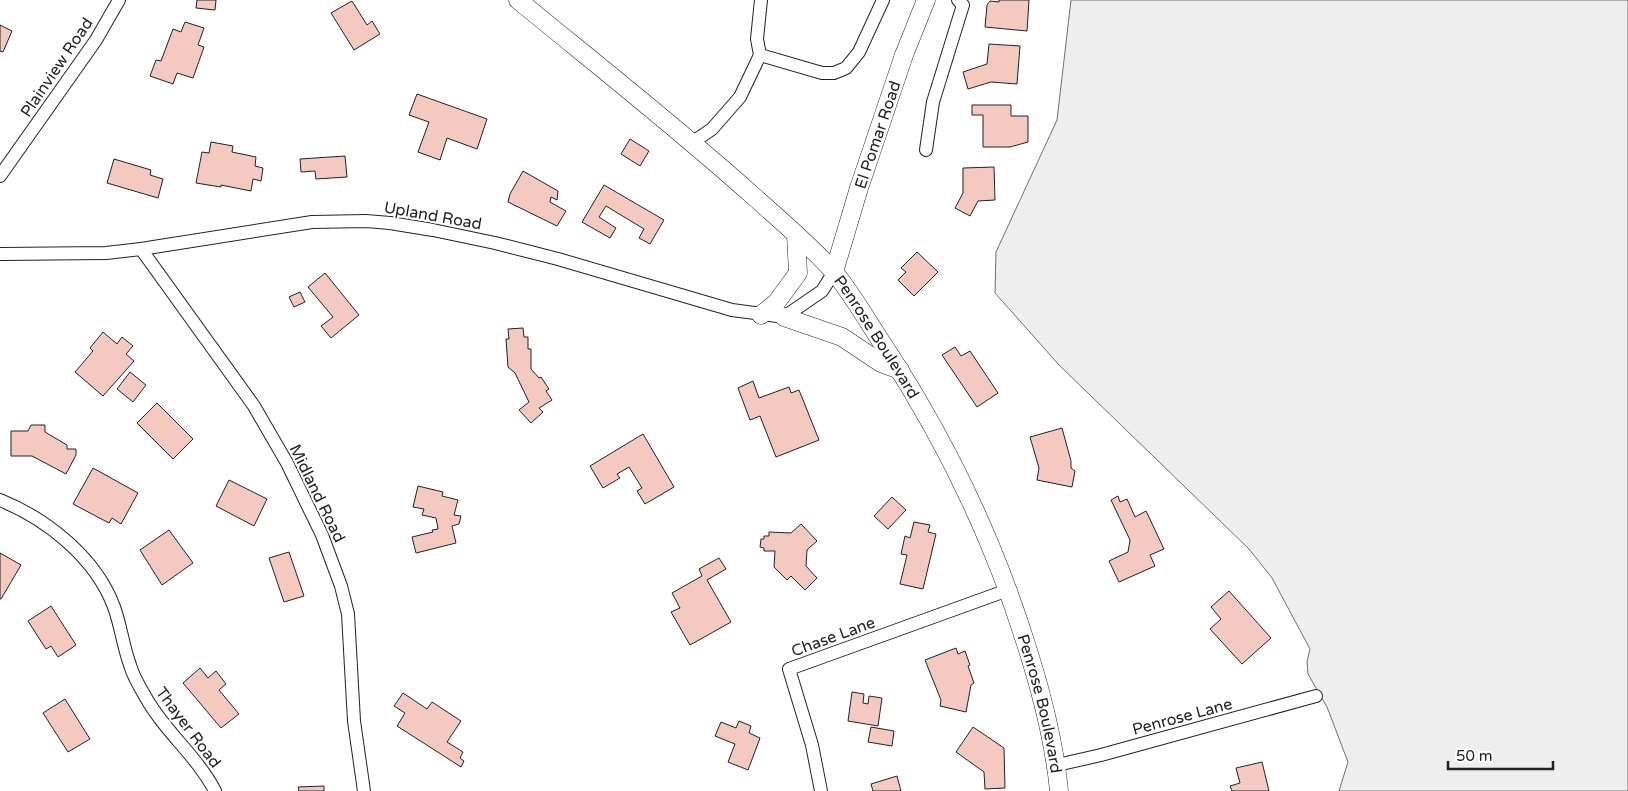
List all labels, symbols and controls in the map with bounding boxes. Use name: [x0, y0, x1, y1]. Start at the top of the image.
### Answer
street label: Plainview Road: [16, 14, 97, 121]
street label: El Pomar Road: [850, 78, 906, 192]
street label: Upland Road: [382, 198, 483, 234]
street label: Penrose Boulevard: [829, 272, 923, 402]
street label: Midland Road: [285, 441, 349, 546]
street label: Chase Lane: [789, 613, 878, 661]
street label: Penrose Boulevard: [1012, 632, 1066, 774]
street label: Thayer Road: [151, 683, 225, 772]
street label: Penrose Lane: [1130, 694, 1235, 740]
scale bar: [1448, 738, 1553, 770]
text: 50 m: [1456, 747, 1493, 765]

